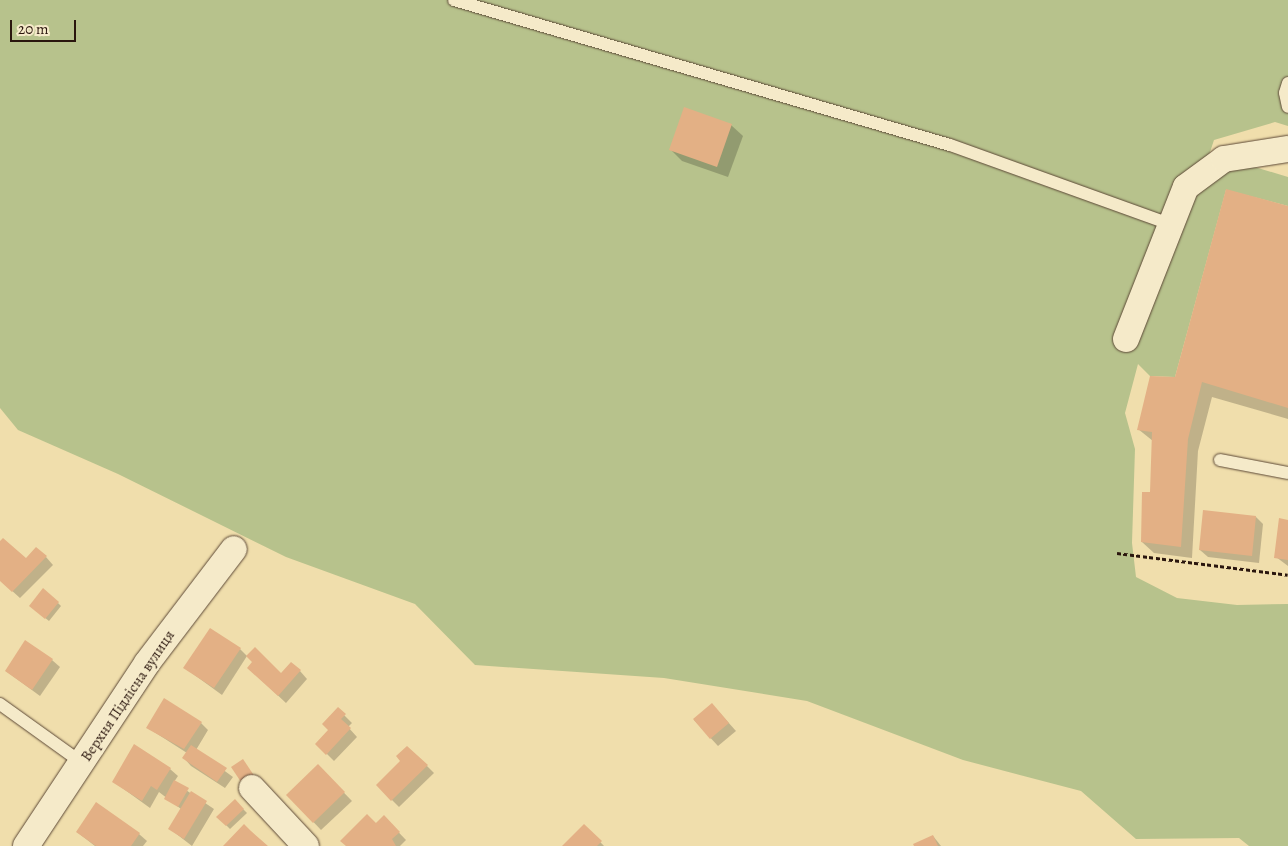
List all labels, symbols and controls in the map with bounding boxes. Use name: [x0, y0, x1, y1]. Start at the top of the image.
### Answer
scale bar: [12, 10, 79, 42]
text: 20 m: [18, 19, 49, 39]
street label: Верхня Підлісна вулиця: [77, 627, 179, 765]

